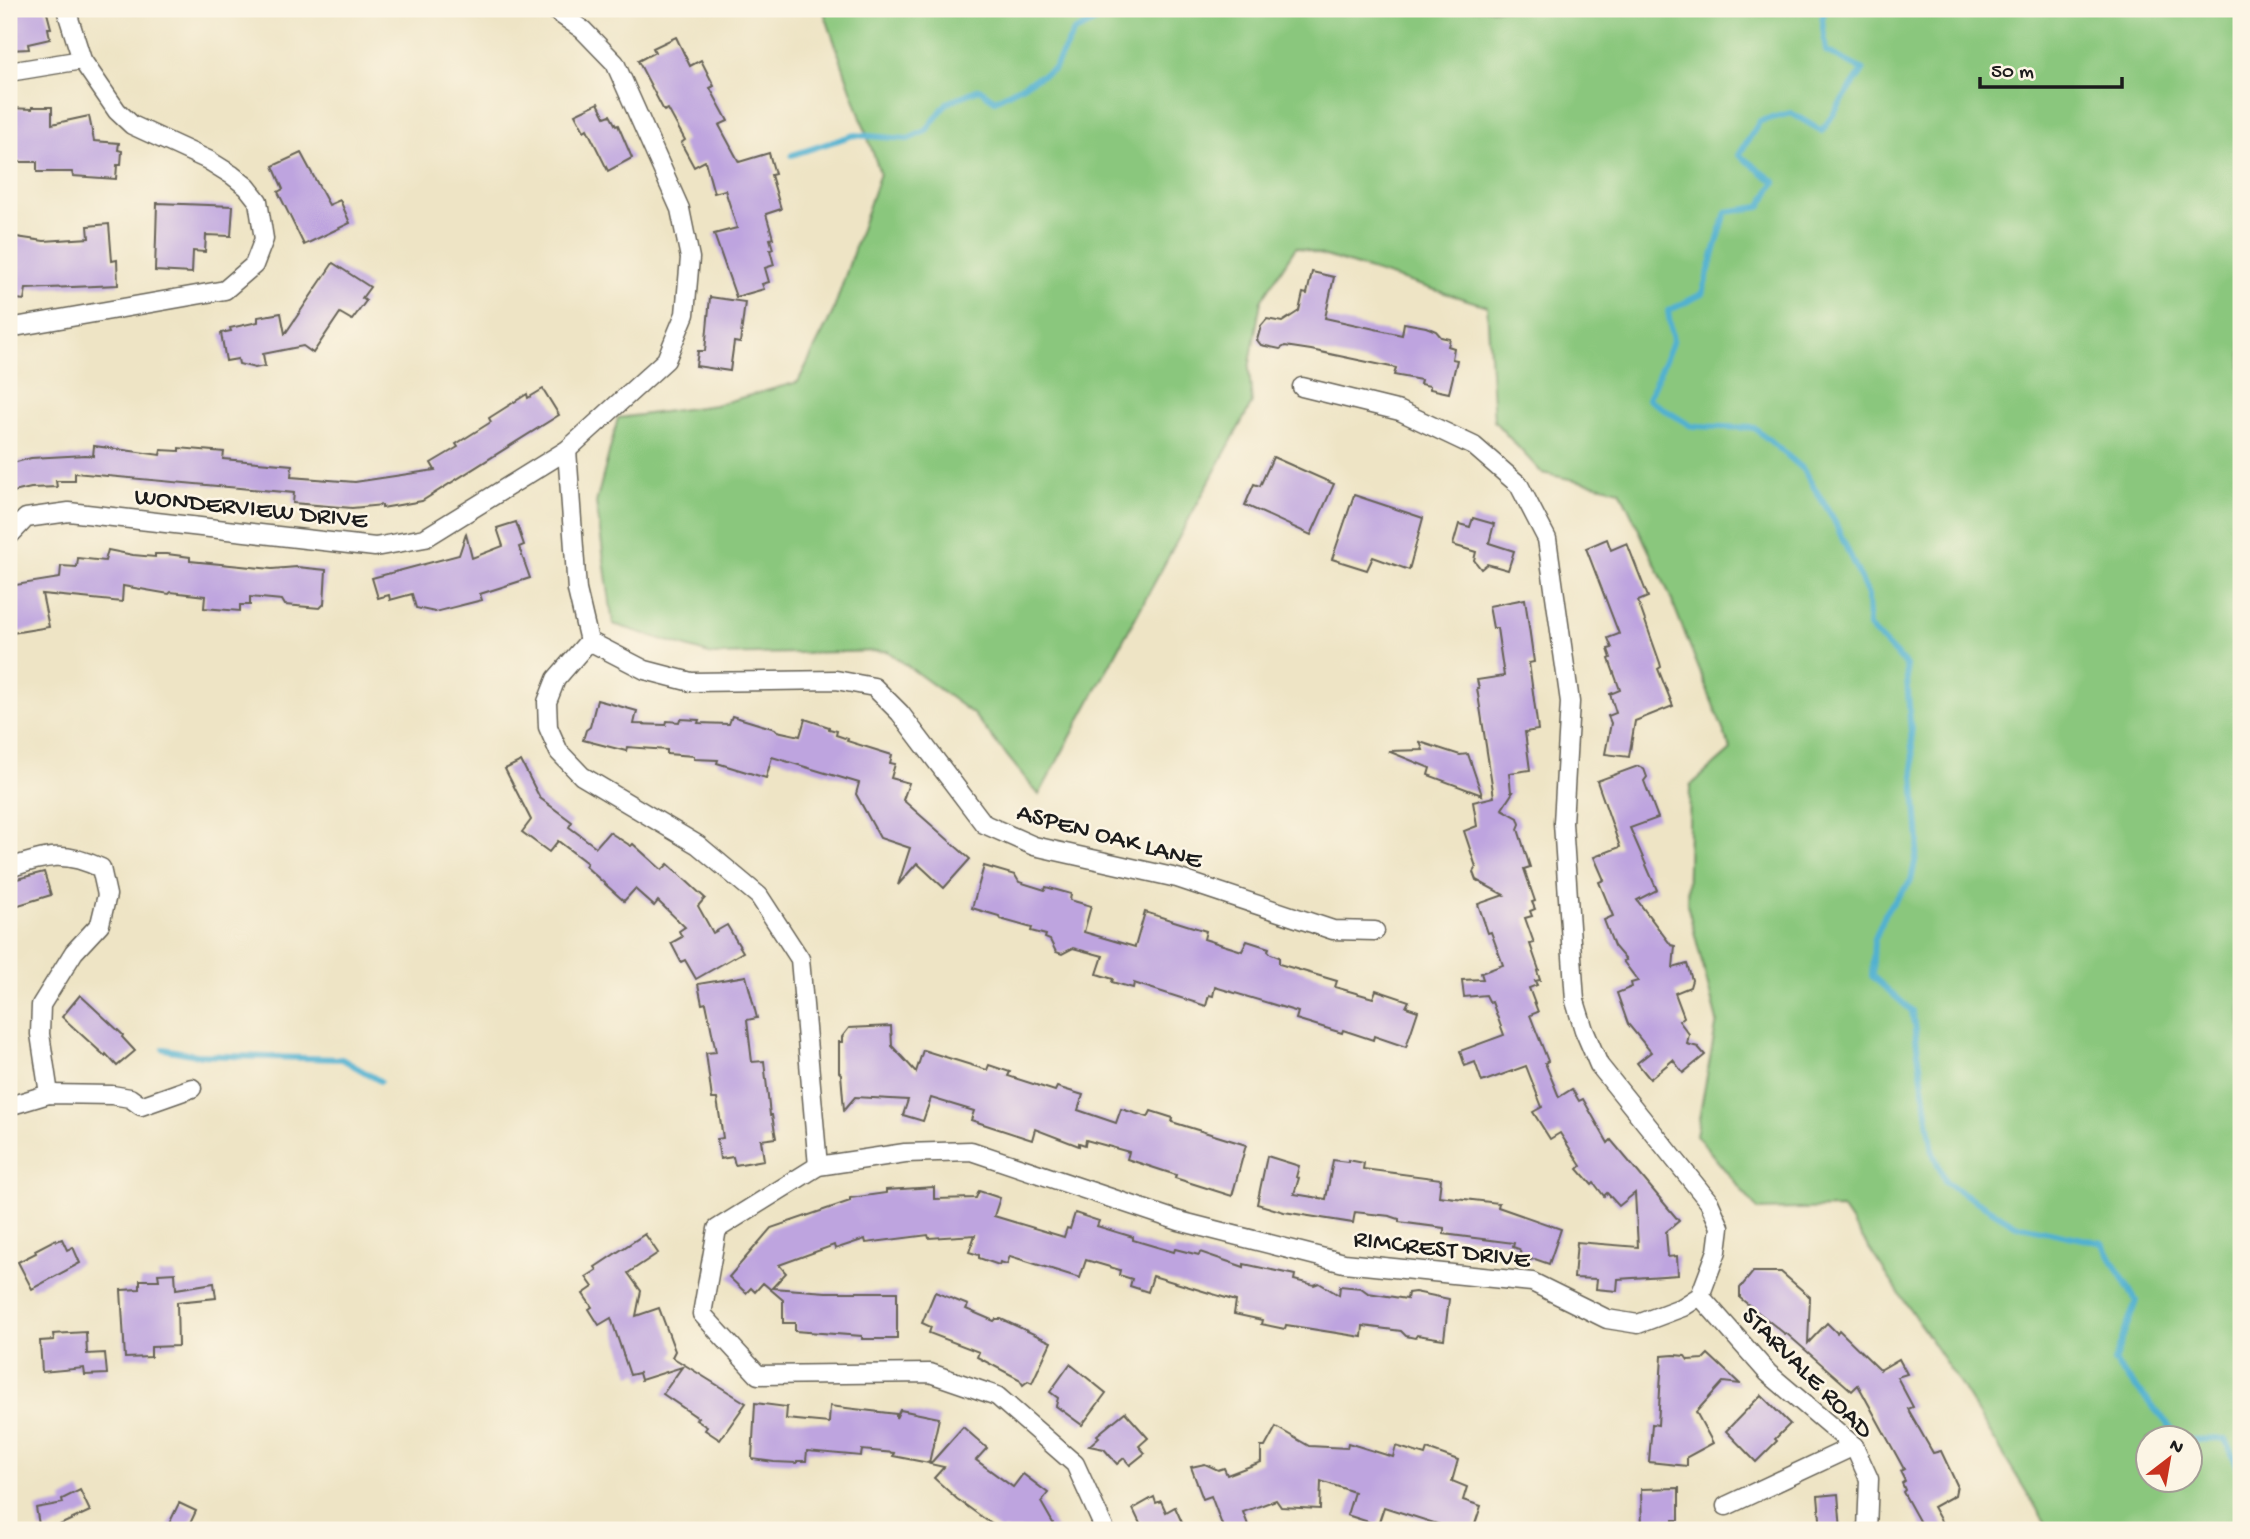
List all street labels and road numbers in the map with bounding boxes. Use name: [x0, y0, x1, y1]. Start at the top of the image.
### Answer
street label: WONDERVIEW DRIVE: [132, 483, 369, 538]
street label: ASPEN OAK LANE: [1013, 799, 1206, 878]
street label: RIMCREST DRIVE: [1351, 1225, 1532, 1278]
street label: STARVALE ROAD: [1733, 1302, 1878, 1447]

